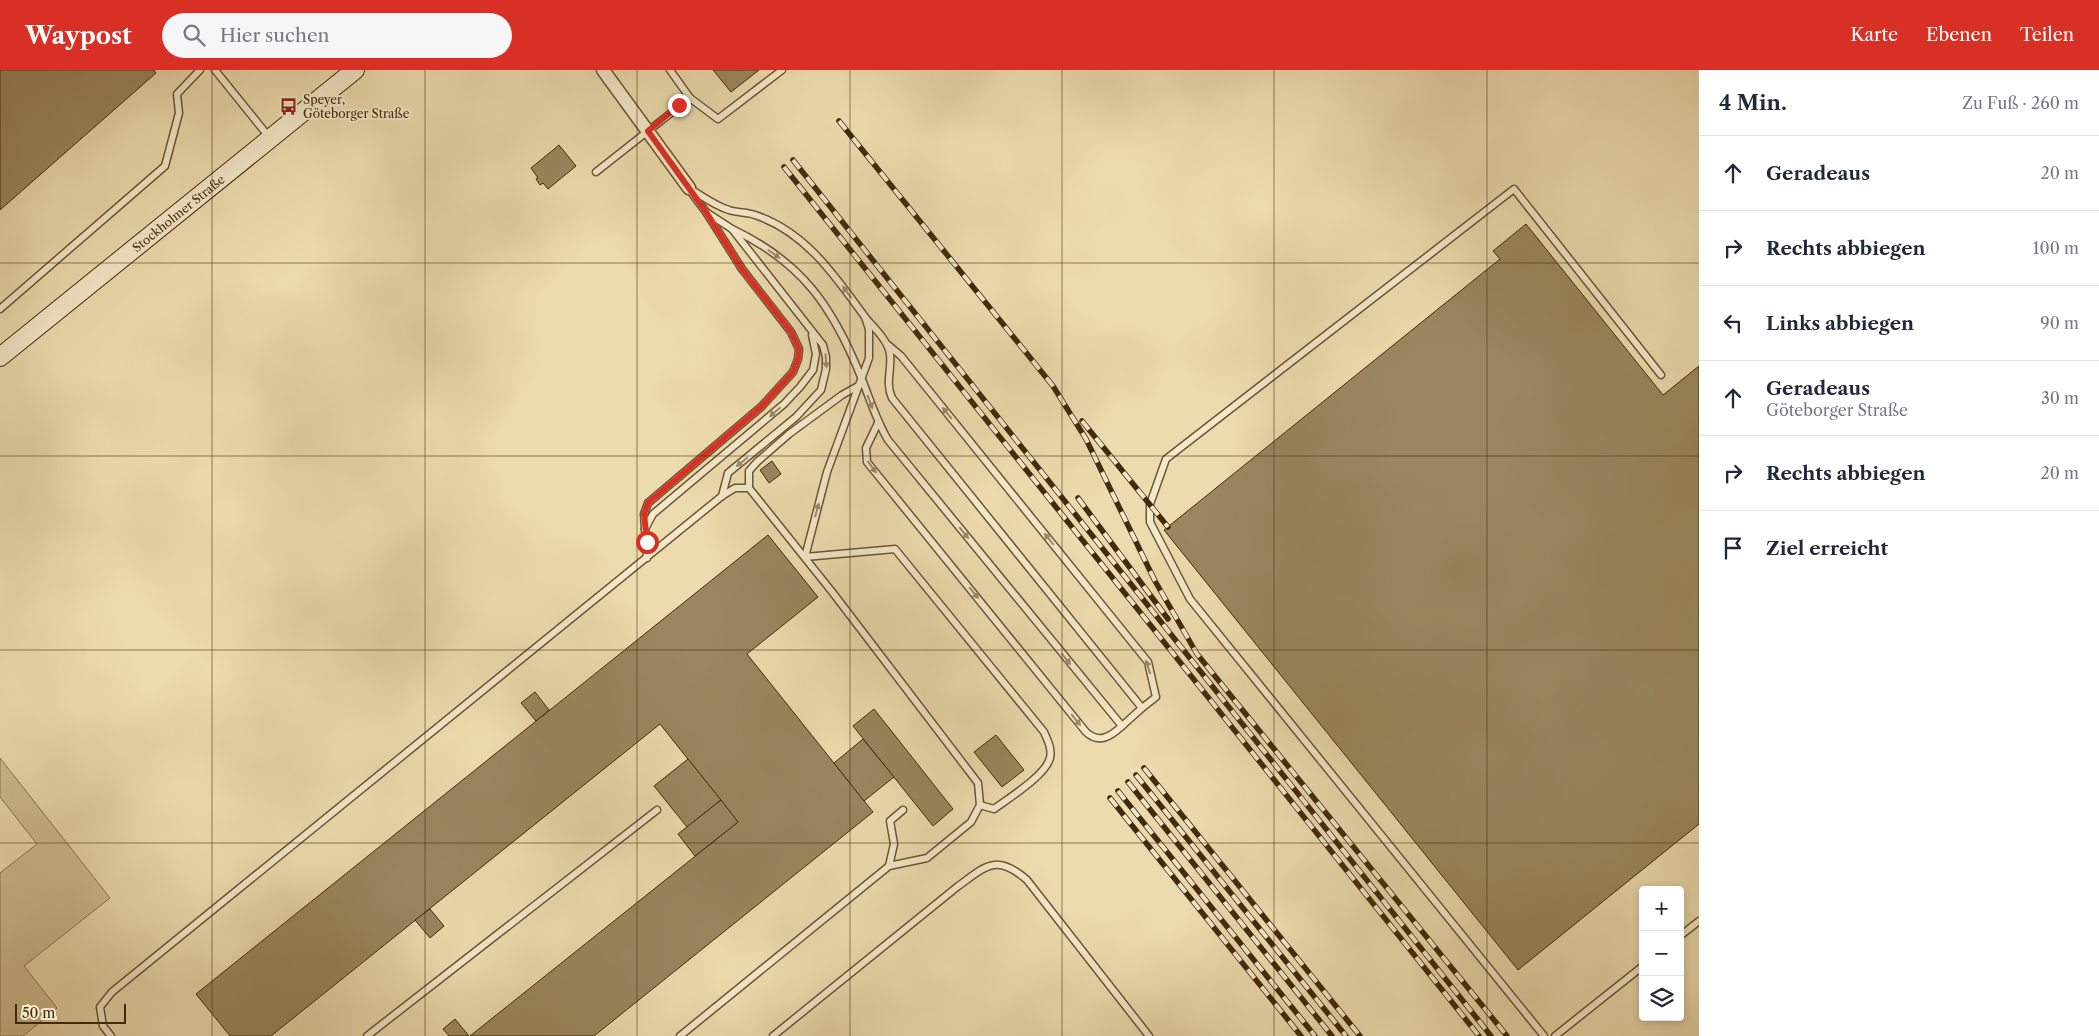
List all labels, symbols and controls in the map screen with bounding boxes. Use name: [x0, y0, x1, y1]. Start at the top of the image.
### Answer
search box: [162, 13, 512, 58]
text: Waypost: [25, 21, 132, 50]
icon: search: [180, 21, 208, 49]
text: Hier suchen: [220, 24, 329, 47]
text: Karte: [1850, 24, 1898, 46]
text: Ebenen: [1926, 24, 1992, 46]
text: Teilen: [2020, 24, 2074, 46]
text: 4 Min.: [1719, 90, 1787, 115]
place label: Speyer, Göteborger Straße: [303, 92, 410, 121]
text: Zu Fuß · 260 m: [1962, 93, 2079, 113]
route end: [668, 94, 691, 117]
bus stop icon: Speyer, Göteborger Straße: [279, 96, 299, 116]
icon: ahead: [1719, 159, 1747, 187]
text: Geradeaus: [1766, 162, 1870, 185]
text: 20 m: [2040, 163, 2079, 183]
street label: Stockholmer Straße: [129, 171, 227, 255]
icon: right: [1719, 234, 1747, 262]
text: Rechts abbiegen: [1766, 237, 1926, 260]
text: 100 m: [2033, 238, 2079, 258]
one-way arrow: [767, 249, 781, 259]
one-way arrow: [842, 285, 852, 299]
icon: left: [1719, 309, 1747, 337]
text: Links abbiegen: [1766, 312, 1914, 335]
text: 90 m: [2040, 313, 2079, 333]
one-way arrow: [822, 353, 830, 369]
text: Geradeaus: [1766, 377, 1870, 400]
icon: ahead: [1719, 384, 1747, 412]
text: 30 m: [2041, 388, 2079, 408]
one-way arrow: [867, 394, 874, 409]
text: Göteborger Straße: [1766, 400, 1908, 420]
one-way arrow: [769, 406, 782, 417]
one-way arrow: [941, 407, 952, 420]
one-way arrow: [736, 456, 749, 467]
icon: right: [1719, 459, 1747, 487]
one-way arrow: [867, 460, 877, 474]
text: Rechts abbiegen: [1766, 462, 1926, 485]
text: 20 m: [2040, 463, 2079, 483]
one-way arrow: [813, 502, 821, 517]
one-way arrow: [958, 526, 969, 539]
route start: [636, 531, 659, 554]
one-way arrow: [1044, 533, 1055, 546]
icon: arrive: [1719, 534, 1747, 562]
text: Ziel erreicht: [1766, 537, 1888, 560]
one-way arrow: [968, 587, 979, 600]
one-way arrow: [1061, 652, 1072, 665]
one-way arrow: [1144, 659, 1152, 674]
one-way arrow: [1070, 713, 1081, 726]
map controls: [1639, 886, 1684, 1021]
button: +: [1639, 886, 1684, 931]
button: −: [1639, 931, 1684, 976]
button: layers: [1639, 976, 1684, 1021]
scale bar: [15, 1001, 126, 1024]
text: 50 m: [22, 1004, 55, 1022]

